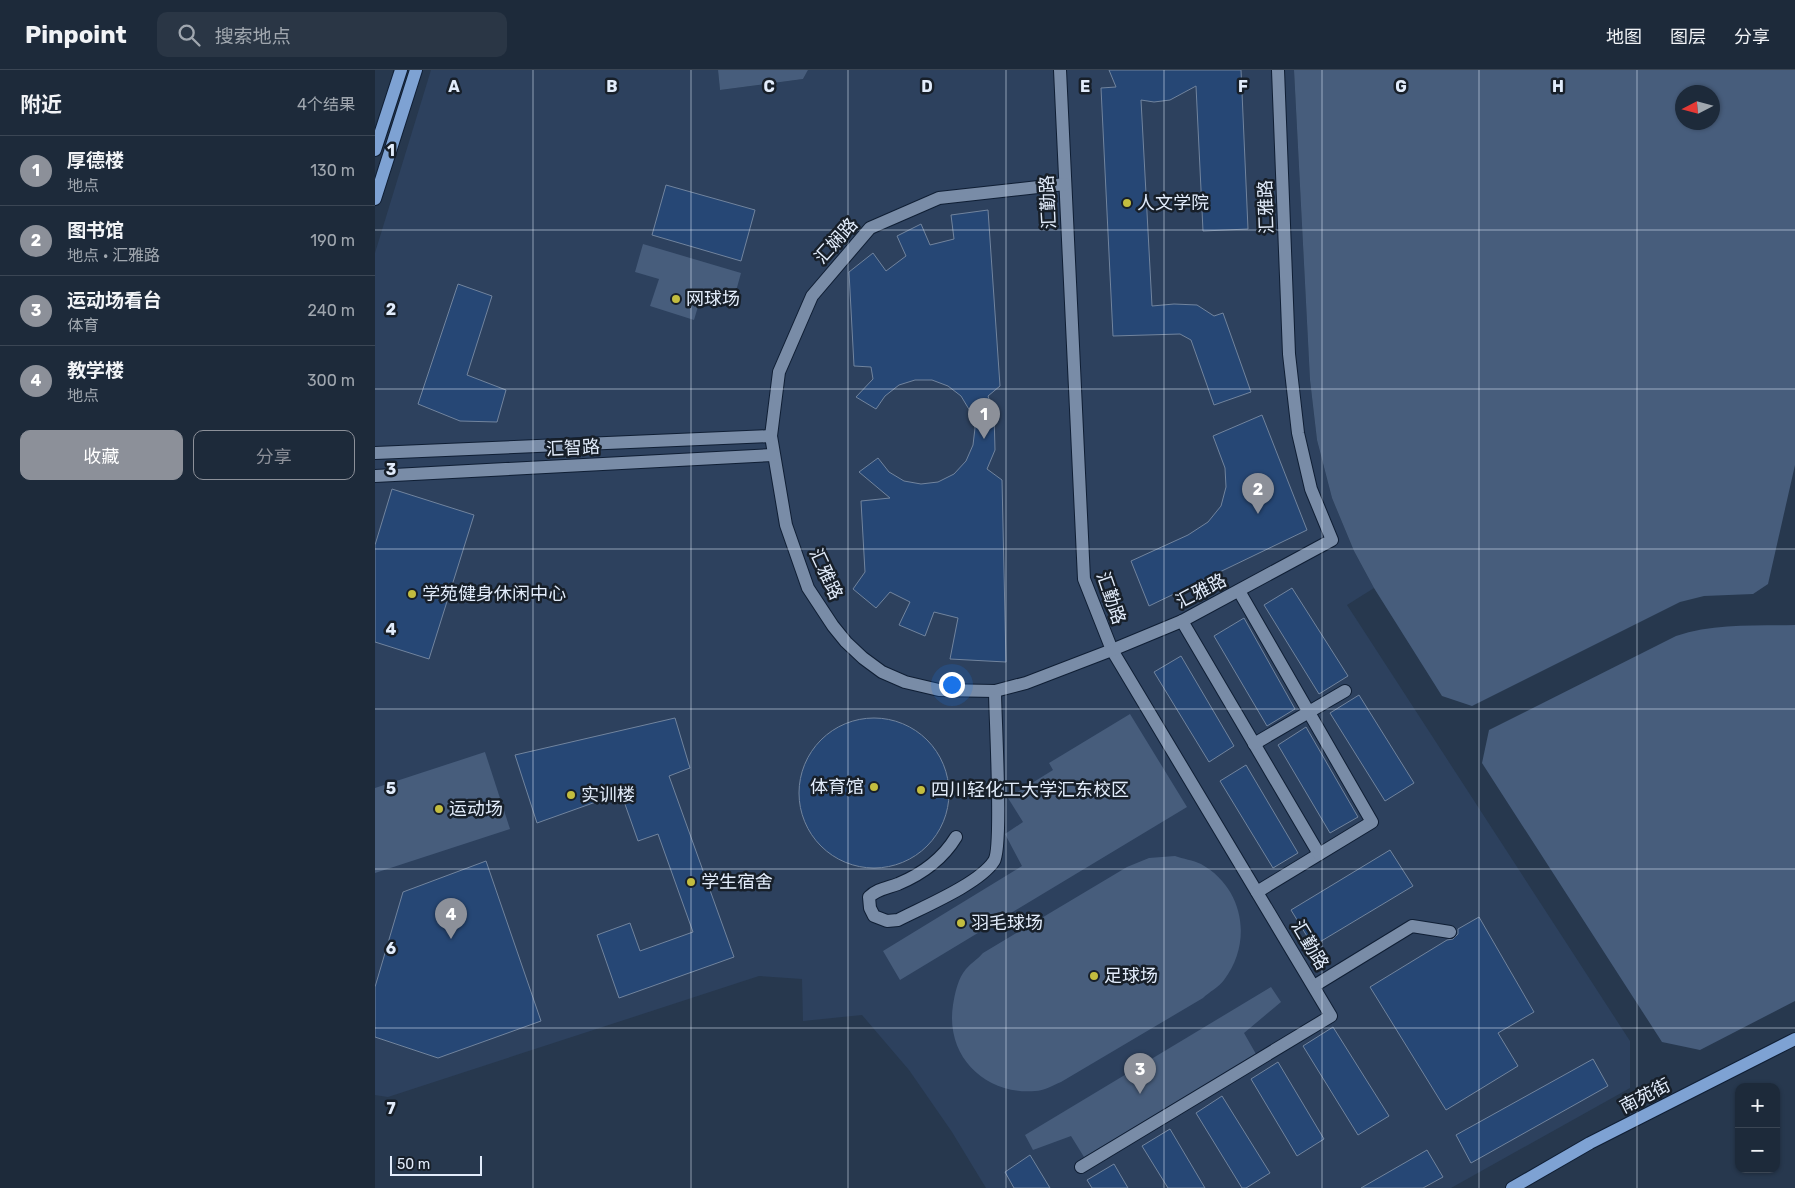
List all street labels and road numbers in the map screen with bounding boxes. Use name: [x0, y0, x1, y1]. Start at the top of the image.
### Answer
street label: 汇勤路: [1036, 174, 1060, 230]
street label: 汇雅路: [1254, 180, 1278, 234]
street label: 汇娴路: [810, 214, 862, 268]
street label: 汇智路: [545, 436, 601, 460]
street label: 汇雅路: [805, 545, 847, 603]
street label: 汇勤路: [1092, 569, 1130, 627]
street label: 汇雅路: [1172, 569, 1230, 613]
street label: 汇勤路: [1287, 916, 1333, 974]
street label: 南苑街: [1616, 1074, 1674, 1118]

